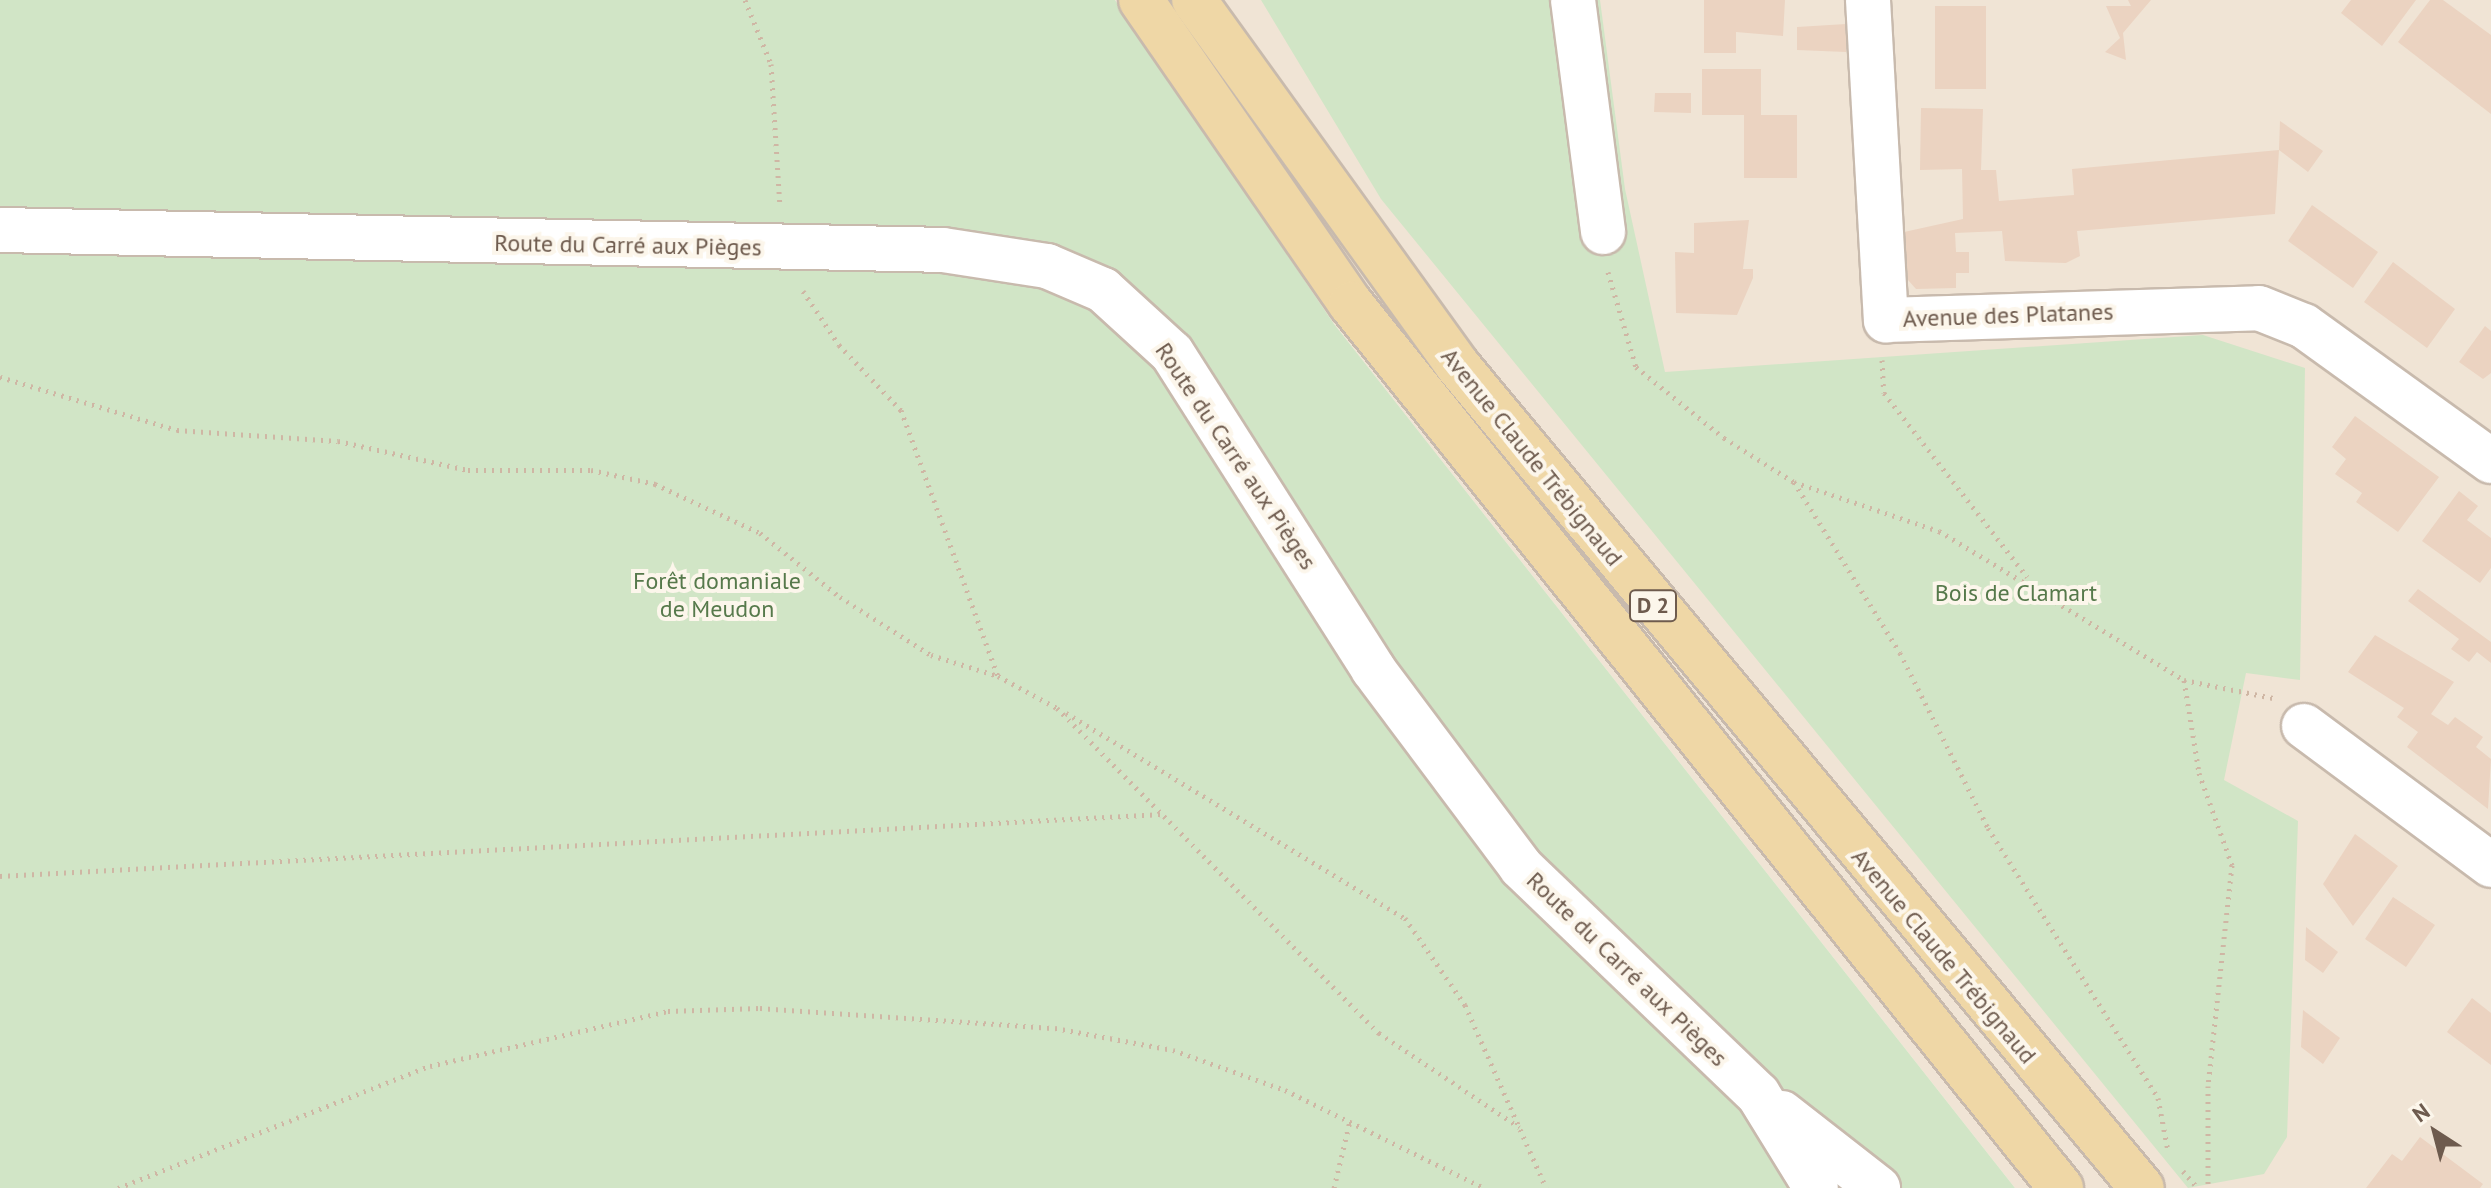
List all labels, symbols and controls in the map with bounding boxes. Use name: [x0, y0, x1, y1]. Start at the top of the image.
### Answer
street label: Route du Carré aux Pièges: [494, 228, 762, 262]
street label: Avenue des Platanes: [1902, 297, 2114, 333]
street label: Route du Carré aux Pièges: [1149, 337, 1323, 575]
street label: Avenue Claude Trébignaud: [1435, 342, 1629, 572]
park label: Forêt domaniale de Meudon: [633, 567, 801, 623]
park label: Bois de Clamart: [1935, 579, 2097, 607]
road number: D 2: [1627, 588, 1679, 624]
street label: Avenue Claude Trébignaud: [1845, 842, 2043, 1070]
street label: Route du Carré aux Pièges: [1520, 865, 1734, 1073]
north arrow: [2395, 1092, 2475, 1172]
text: N: [2407, 1097, 2435, 1128]

